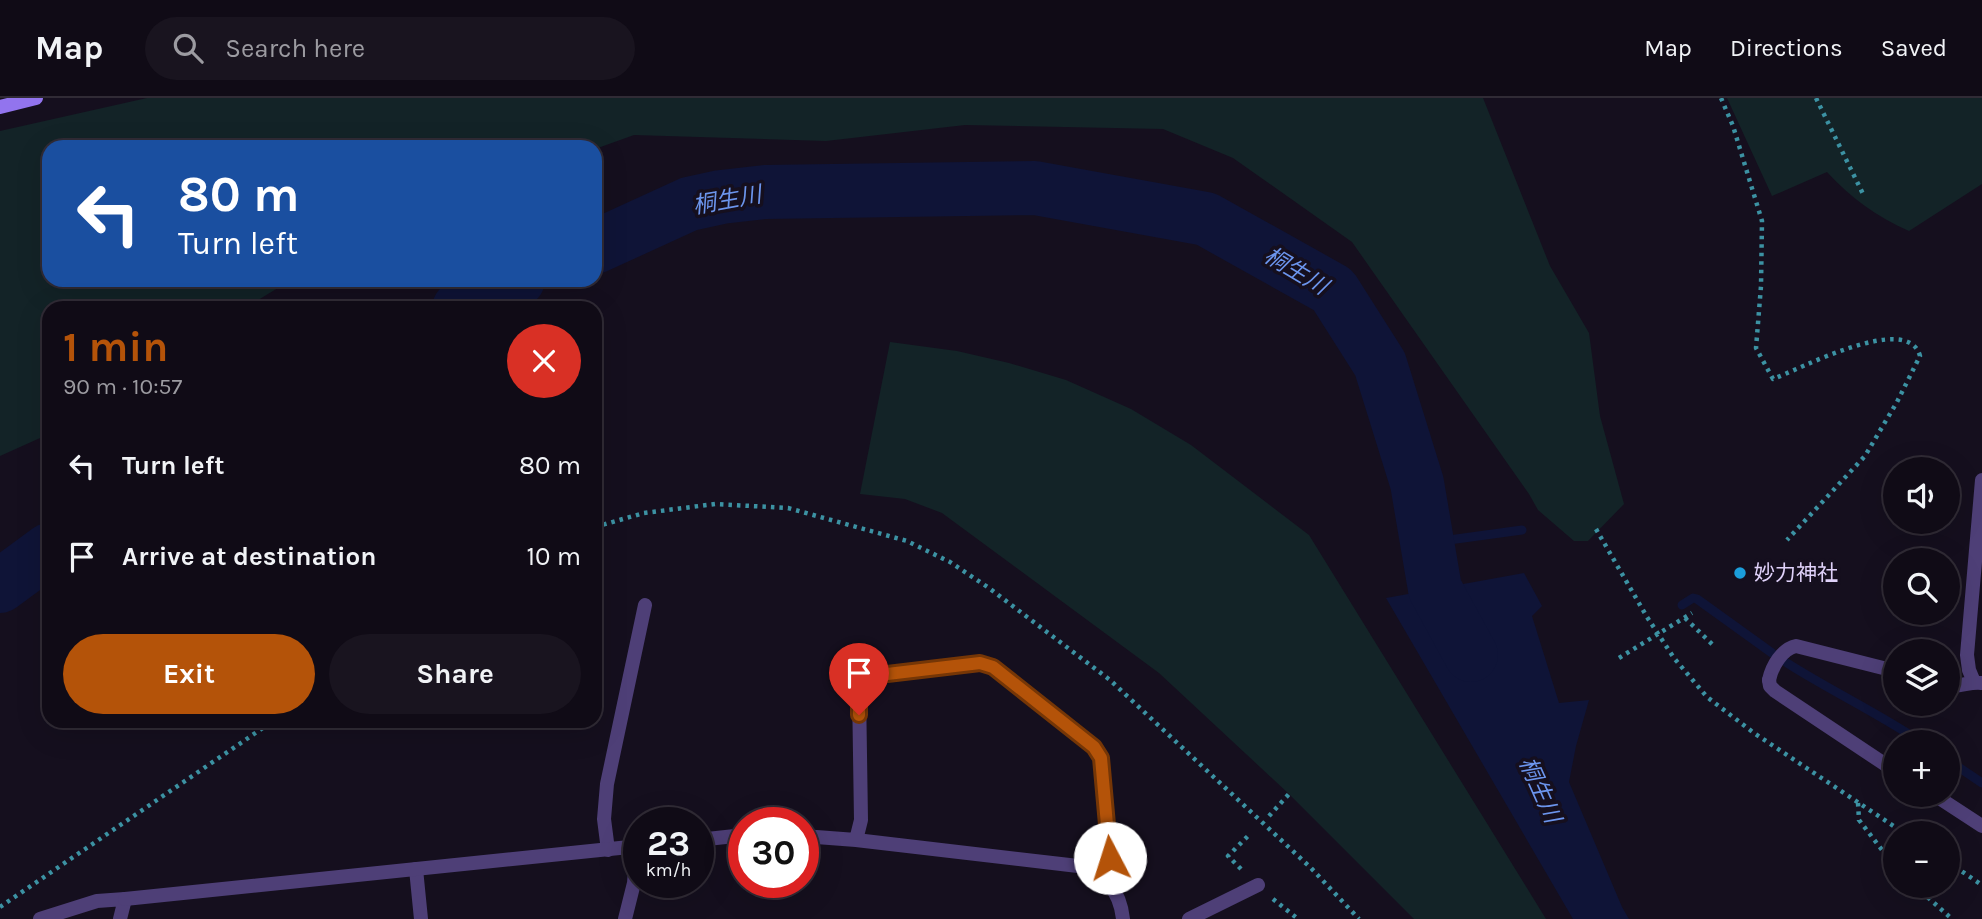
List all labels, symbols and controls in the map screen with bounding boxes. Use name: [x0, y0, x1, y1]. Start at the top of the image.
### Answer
search box: [145, 17, 635, 80]
text: Map: [35, 29, 103, 67]
icon: search: [169, 29, 207, 67]
text: Search here: [225, 33, 365, 64]
text: Map: [1644, 34, 1692, 62]
text: Directions: [1730, 34, 1843, 62]
text: Saved: [1881, 34, 1947, 62]
text: 80 m: [178, 166, 300, 223]
icon: left: [63, 168, 154, 259]
water label: 桐生川: [691, 180, 766, 219]
text: Turn left: [178, 225, 298, 262]
water label: 桐生川: [1259, 242, 1335, 302]
text: 1 min: [63, 322, 168, 372]
button: close: [507, 324, 581, 398]
text: 90 m · 10:57: [63, 373, 182, 400]
icon: left: [63, 447, 101, 485]
text: Turn left: [122, 450, 224, 481]
text: 80 m: [519, 450, 581, 481]
map controls: [1883, 457, 1960, 898]
button: sound: [1883, 457, 1960, 534]
icon: arrive: [63, 538, 101, 576]
text: Arrive at destination: [122, 541, 376, 572]
text: 10 m: [526, 541, 581, 572]
button: search: [1883, 548, 1960, 625]
place label: 妙力神社: [1754, 561, 1838, 585]
marker: 妙力神社: [1732, 565, 1748, 581]
button: Exit: [63, 634, 315, 714]
button: Share: [329, 634, 581, 714]
button: layers: [1883, 639, 1960, 716]
pin: [829, 643, 889, 715]
icon: arrive: [840, 654, 878, 692]
button: +: [1883, 730, 1960, 807]
water label: 桐生川: [1514, 753, 1568, 830]
speed limit sign: 30: [728, 807, 819, 898]
position arrow: [1073, 821, 1147, 895]
button: −: [1883, 821, 1960, 898]
text: 23: [647, 823, 690, 864]
text: km/h: [646, 859, 691, 881]

